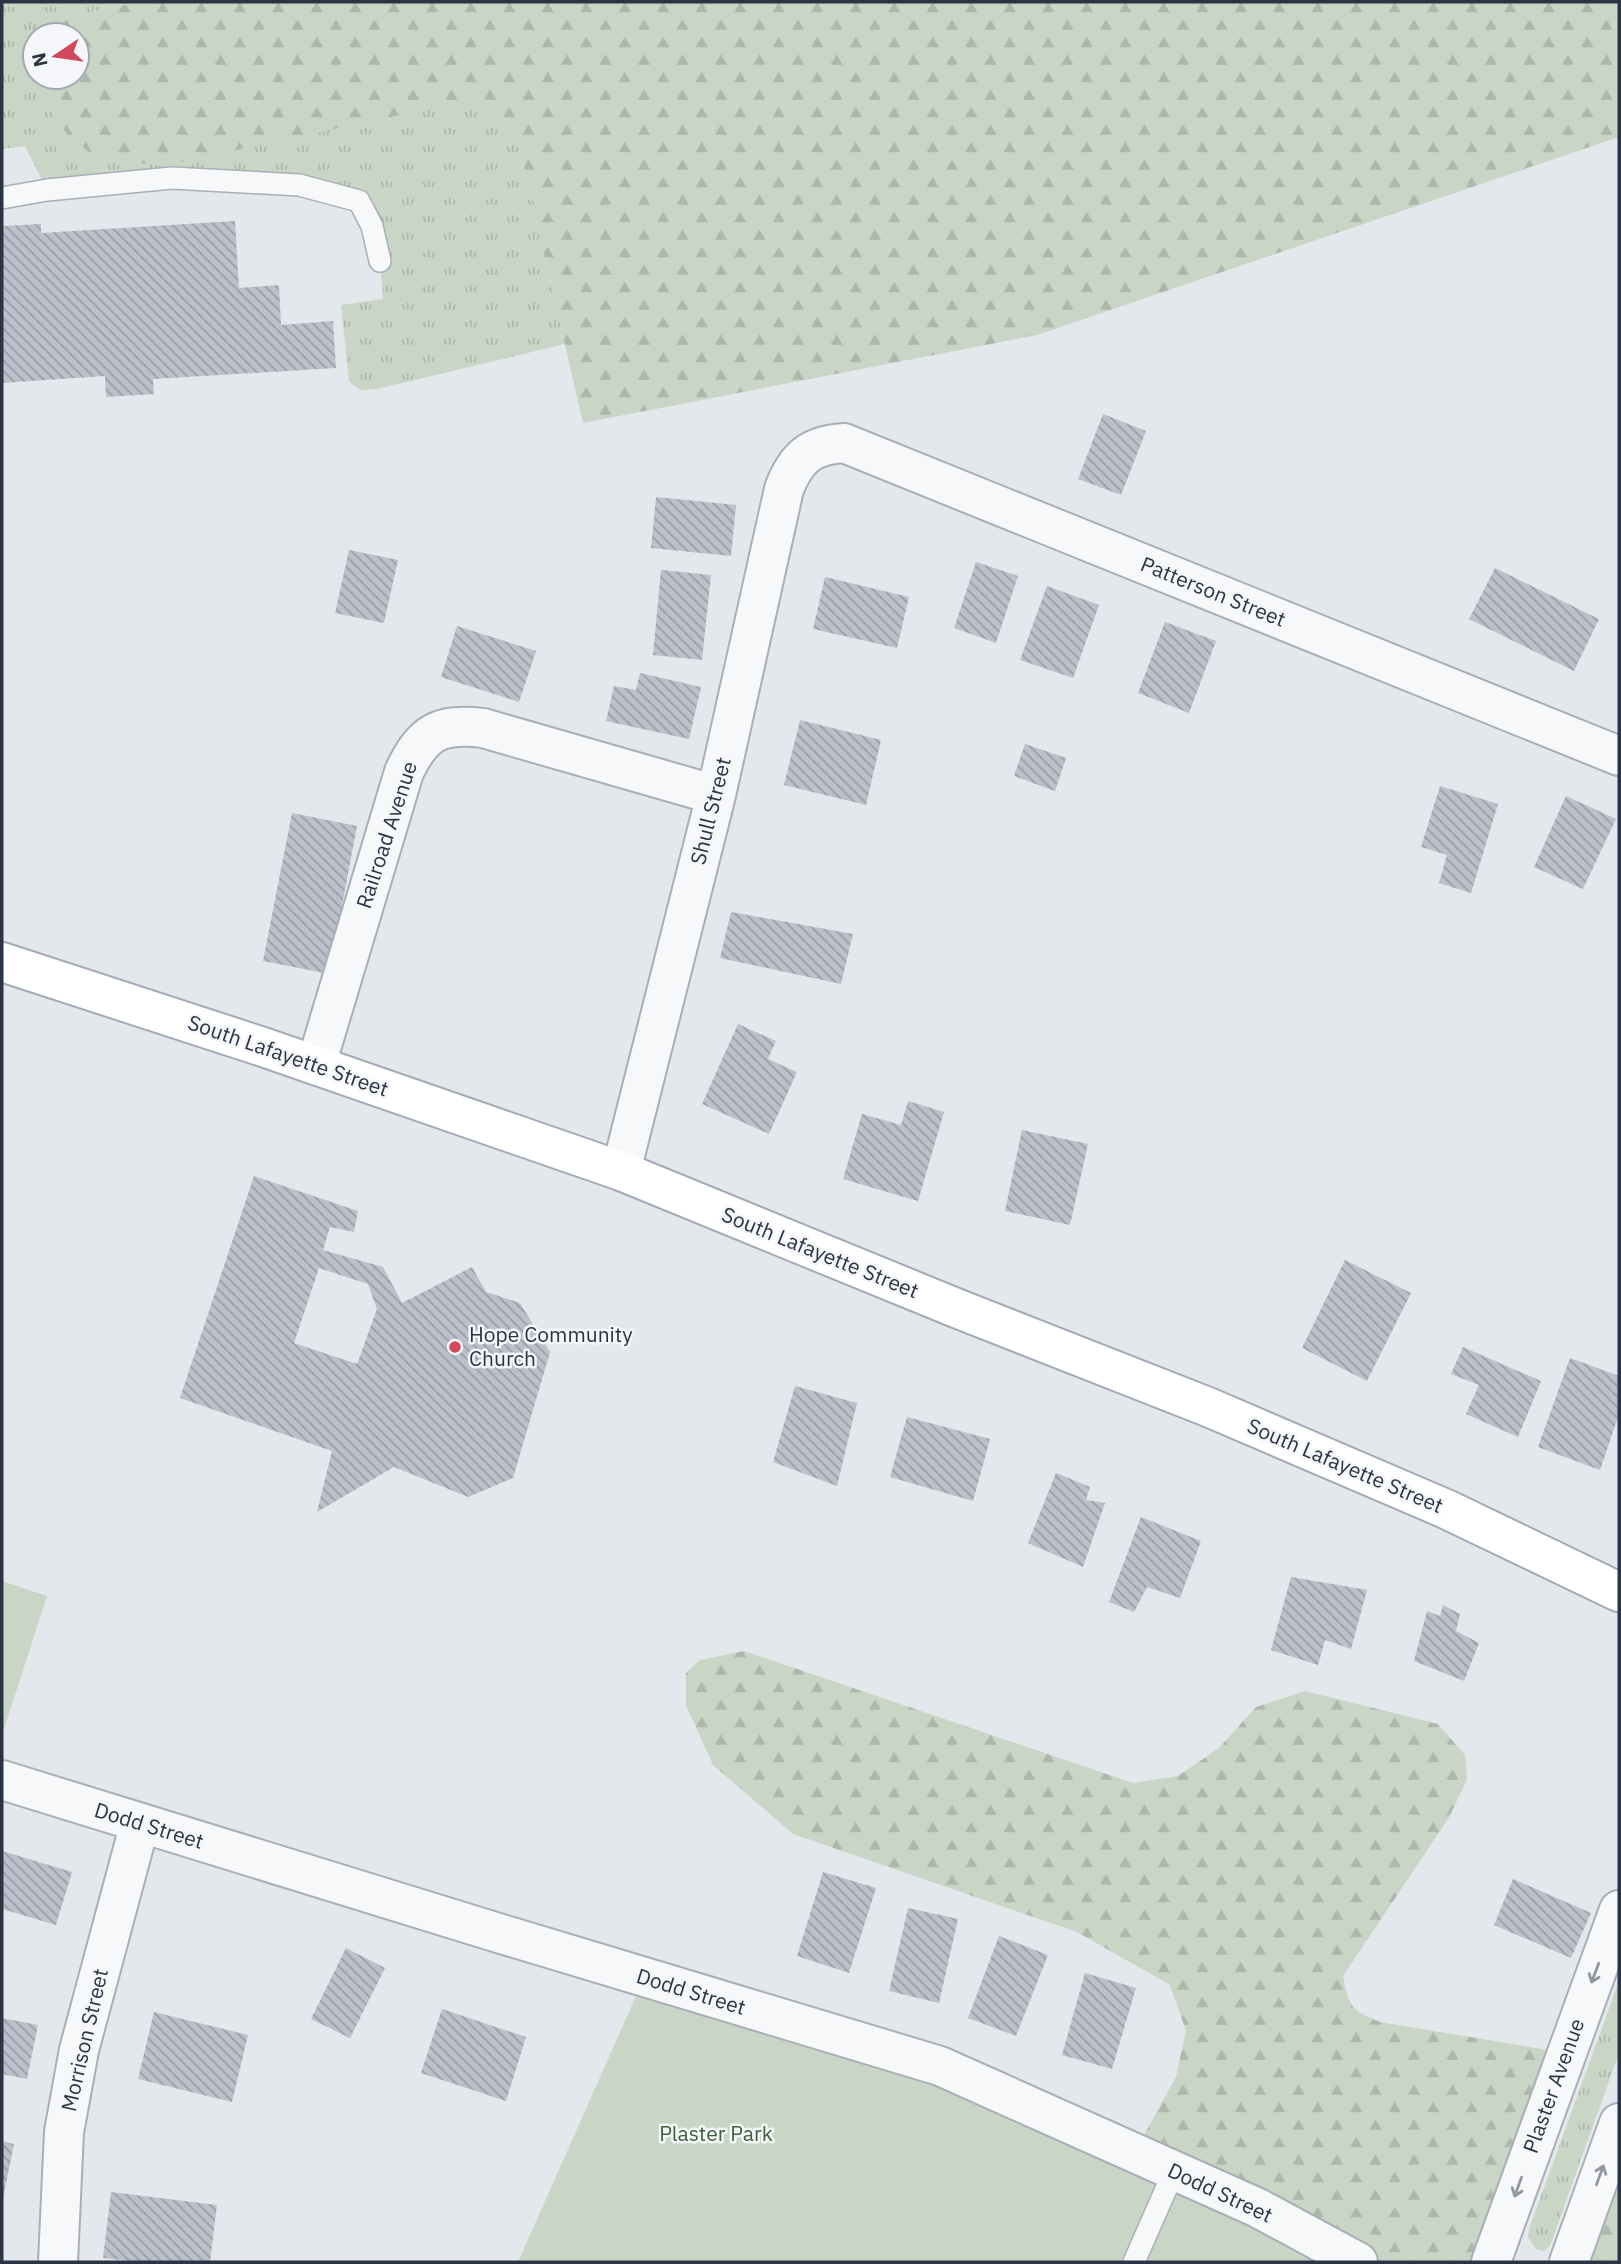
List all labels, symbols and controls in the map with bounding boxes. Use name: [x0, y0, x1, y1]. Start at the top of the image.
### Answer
north arrow: [21, 21, 91, 91]
text: N: [26, 50, 53, 69]
street label: Patterson Street: [1137, 549, 1290, 633]
street label: Shull Street: [683, 754, 737, 867]
street label: Railroad Avenue: [349, 757, 423, 912]
street label: South Lafayette Street: [184, 1008, 392, 1103]
street label: South Lafayette Street: [718, 1200, 923, 1304]
place label: Hope Community Church: [469, 1320, 633, 1372]
marker: Hope Community Church: [447, 1339, 463, 1355]
street label: South Lafayette Street: [1243, 1411, 1448, 1519]
street label: Dodd Street: [91, 1795, 207, 1855]
street label: Dodd Street: [633, 1961, 749, 2021]
one-way arrow: [1588, 1962, 1600, 1984]
street label: Morrison Street: [54, 1966, 114, 2114]
street label: Plaster Avenue: [1516, 2014, 1590, 2157]
park label: Plaster Park: [659, 2119, 773, 2147]
street label: Dodd Street: [1163, 2156, 1277, 2229]
one-way arrow: [1594, 2164, 1607, 2186]
one-way arrow: [1511, 2176, 1523, 2198]

